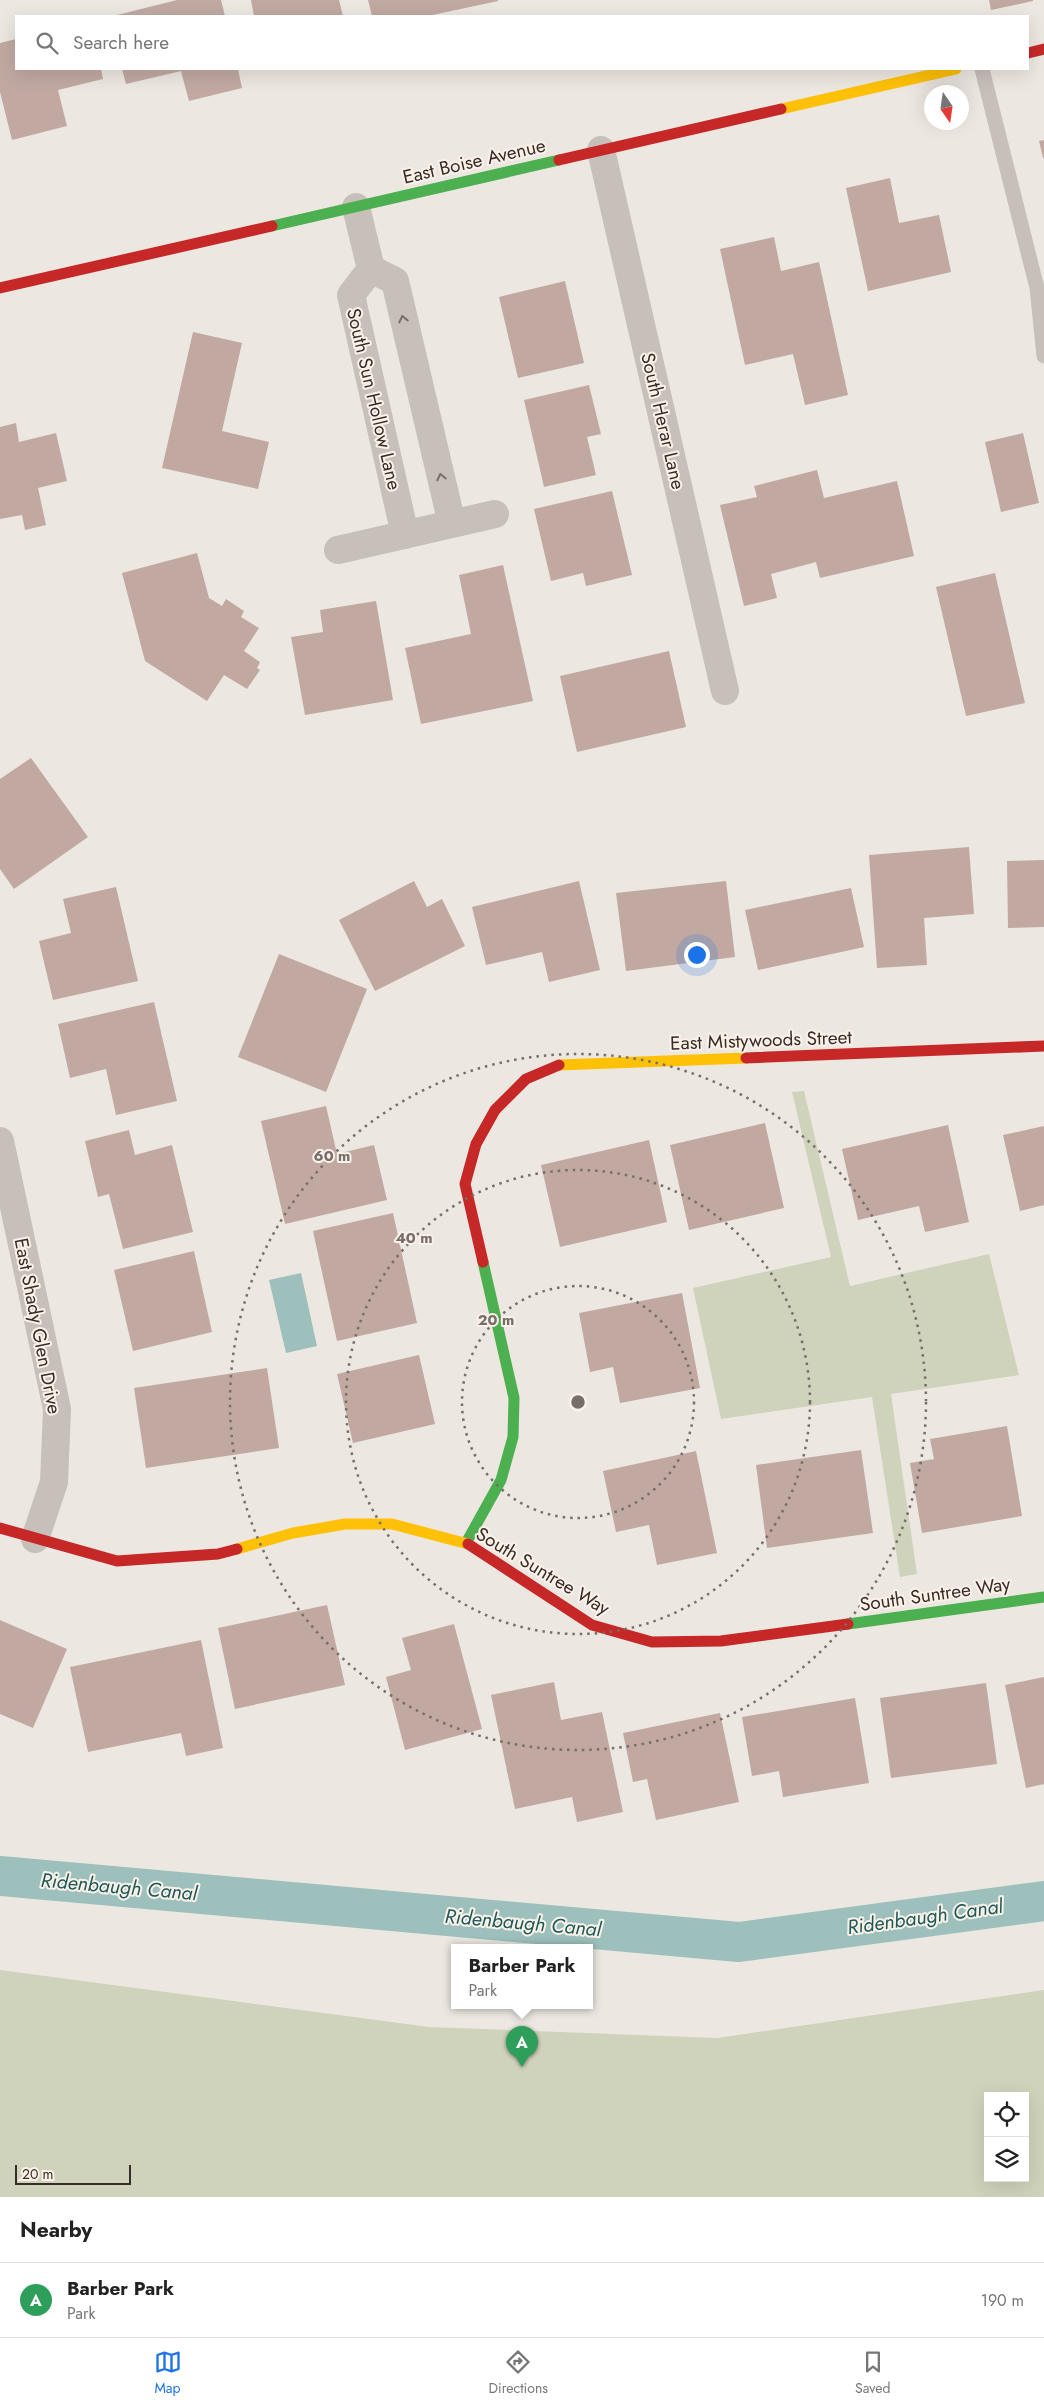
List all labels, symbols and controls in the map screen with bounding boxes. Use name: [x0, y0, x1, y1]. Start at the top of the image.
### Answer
search box: [15, 15, 1029, 70]
icon: search: [33, 29, 61, 57]
text: Search here: [73, 29, 169, 56]
north arrow: [924, 85, 969, 130]
street label: East Boise Avenue: [400, 131, 548, 191]
street label: South Sun Hollow Lane: [340, 305, 408, 493]
one-way arrow: [398, 314, 409, 323]
street label: South Herar Lane: [634, 350, 692, 492]
one-way arrow: [436, 472, 447, 481]
your location: [684, 942, 710, 968]
street label: East Mistywoods Street: [670, 1023, 853, 1057]
text: 60 m: [314, 1145, 350, 1167]
text: 40 m: [395, 1227, 433, 1249]
street label: East Shady Glen Drive: [8, 1236, 68, 1417]
text: 20 m: [478, 1309, 514, 1331]
centre of rings: [569, 1393, 587, 1411]
street label: South Suntree Way: [471, 1520, 616, 1622]
street label: South Suntree Way: [858, 1570, 1013, 1618]
water label: Ridenbaugh Canal: [40, 1866, 200, 1908]
water label: Ridenbaugh Canal: [845, 1892, 1006, 1942]
water label: Ridenbaugh Canal: [444, 1902, 604, 1944]
popup: [451, 1944, 593, 2009]
text: Barber Park: [468, 1952, 576, 1979]
text: Park: [468, 1979, 497, 2002]
pin: A: [506, 2026, 538, 2067]
map controls: [984, 2092, 1029, 2182]
button: locate: [984, 2092, 1029, 2137]
button: layers: [984, 2137, 1029, 2182]
scale bar: [15, 2162, 131, 2185]
text: 20 m: [22, 2164, 54, 2184]
text: Nearby: [20, 2215, 92, 2245]
text: Barber Park: [67, 2275, 174, 2302]
text: A: [30, 2289, 42, 2312]
text: 190 m: [981, 2289, 1024, 2312]
text: Park: [67, 2302, 96, 2325]
tab: Map: [154, 2348, 182, 2398]
tab: Directions: [489, 2348, 548, 2398]
tab: Saved: [855, 2348, 890, 2398]

